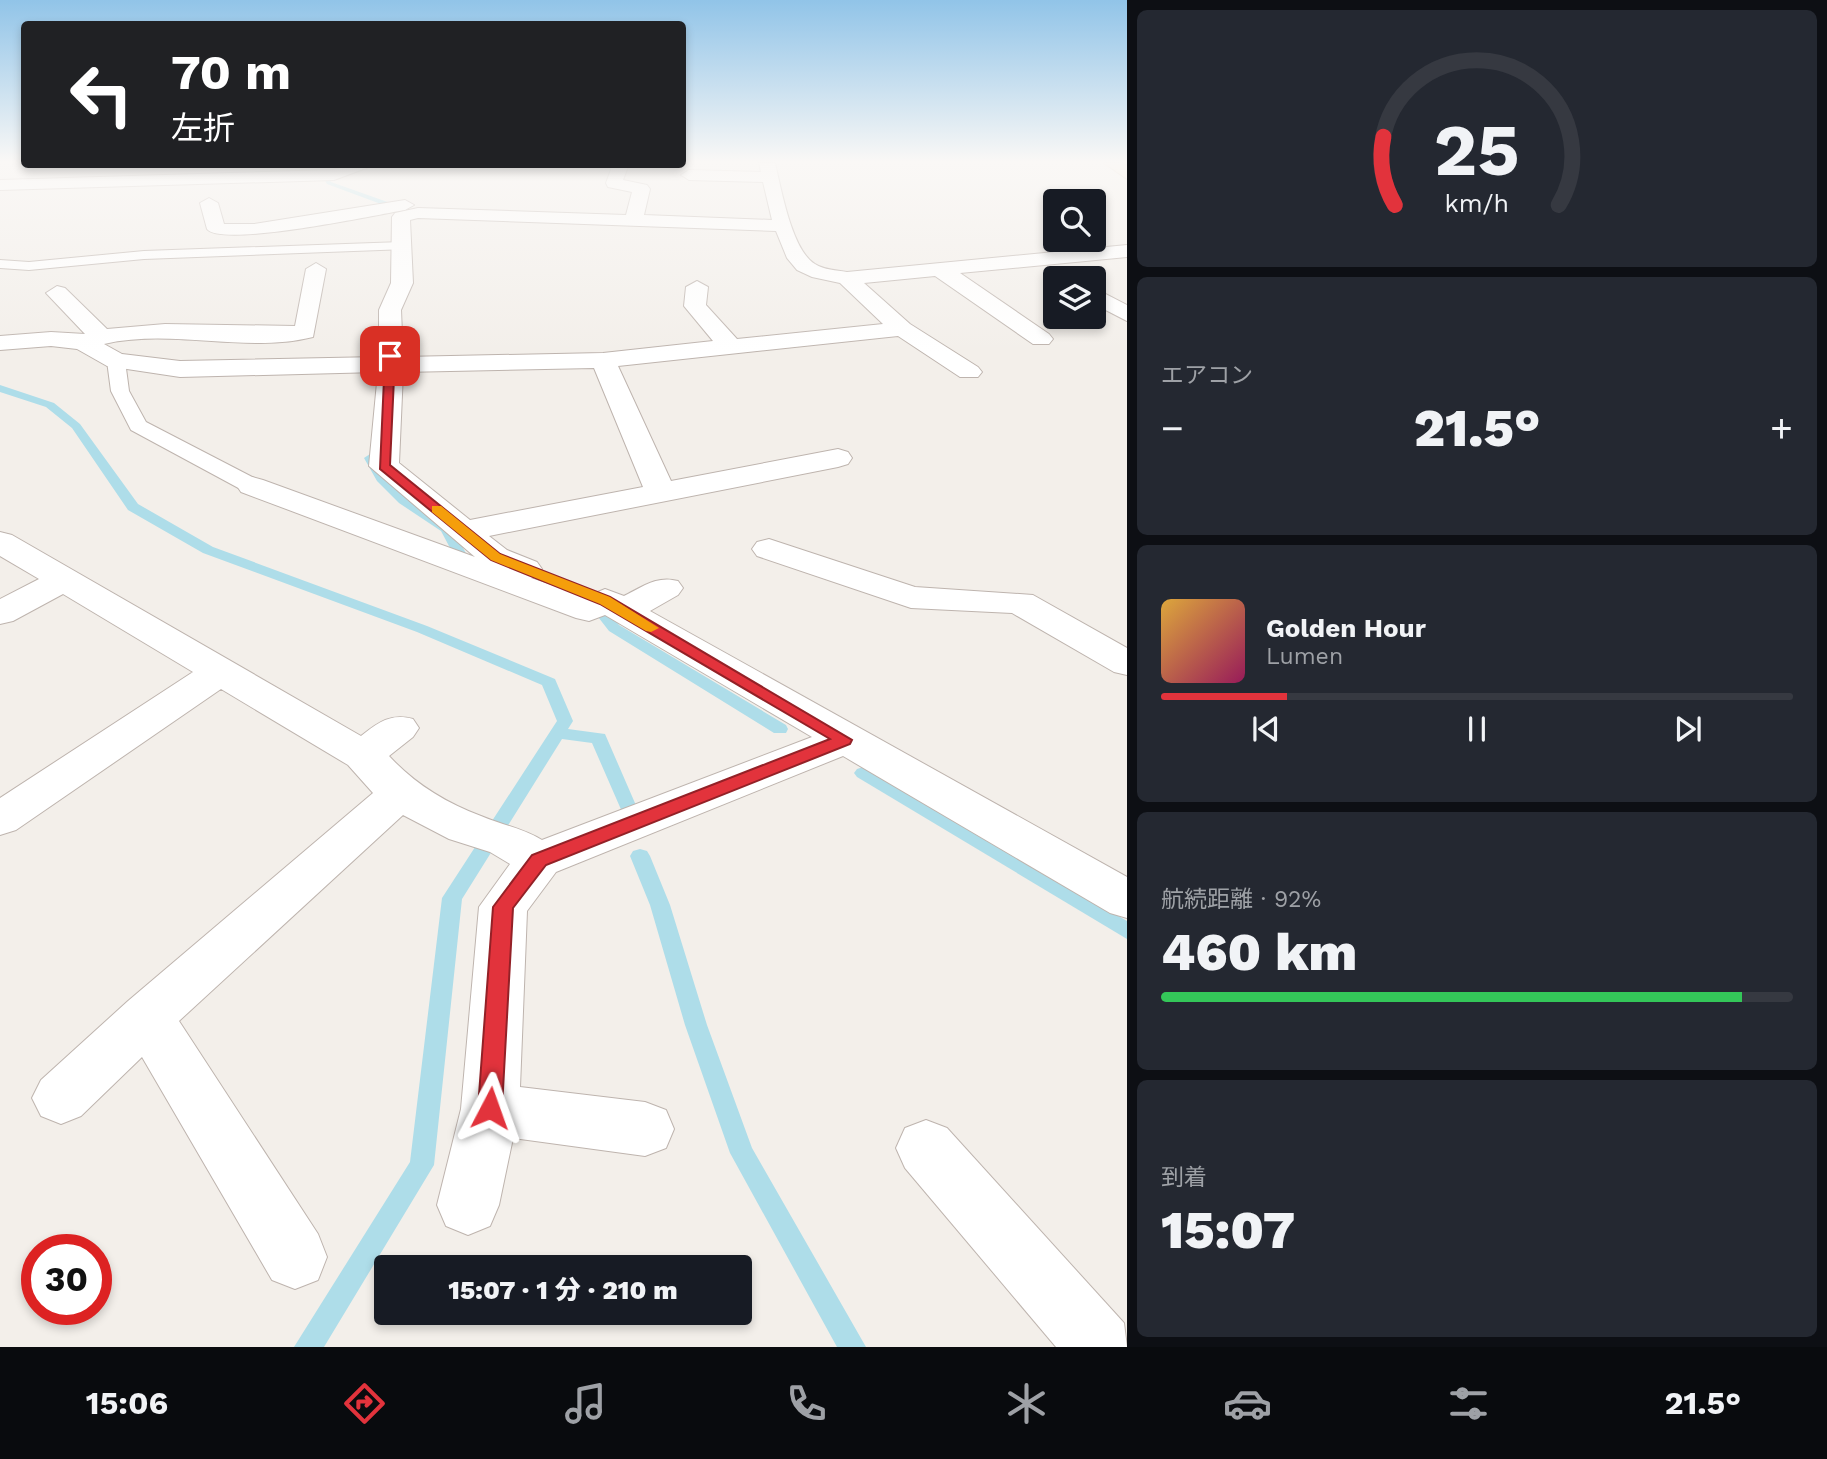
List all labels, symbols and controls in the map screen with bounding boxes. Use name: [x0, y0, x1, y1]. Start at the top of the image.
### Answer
text: 70 m: [171, 43, 291, 101]
icon: left: [56, 49, 147, 140]
text: 25: [1434, 107, 1520, 193]
text: 左折: [171, 109, 235, 147]
map controls: [1043, 189, 1106, 329]
button: search: [1043, 189, 1106, 252]
text: km/h: [1445, 189, 1509, 218]
button: layers: [1043, 266, 1106, 329]
pin: [360, 326, 420, 386]
icon: arrive: [371, 337, 409, 375]
text: エアコン: [1161, 362, 1253, 389]
text: 21.5°: [1414, 398, 1540, 459]
text: −: [1161, 406, 1184, 450]
text: +: [1770, 406, 1793, 450]
text: Golden Hour: [1266, 613, 1426, 643]
text: Lumen: [1266, 643, 1343, 670]
icon: previous: [1247, 710, 1285, 748]
icon: pause: [1458, 710, 1496, 748]
icon: next: [1669, 710, 1707, 748]
text: 航続距離 · 92%: [1161, 886, 1321, 913]
text: 460 km: [1161, 922, 1357, 983]
position arrow: [453, 1071, 527, 1145]
text: 到着: [1161, 1164, 1207, 1191]
text: 15:07: [1161, 1200, 1295, 1261]
speed limit sign: 30: [21, 1234, 112, 1325]
text: 15:07 · 1 分 · 210 m: [448, 1275, 678, 1305]
icon: directions: [340, 1379, 389, 1428]
icon: music: [561, 1379, 610, 1428]
icon: phone: [782, 1379, 831, 1428]
icon: climate: [1002, 1379, 1051, 1428]
icon: car: [1223, 1379, 1272, 1428]
icon: filters: [1444, 1379, 1493, 1428]
text: 15:06: [86, 1384, 168, 1422]
text: 21.5°: [1664, 1384, 1741, 1422]

